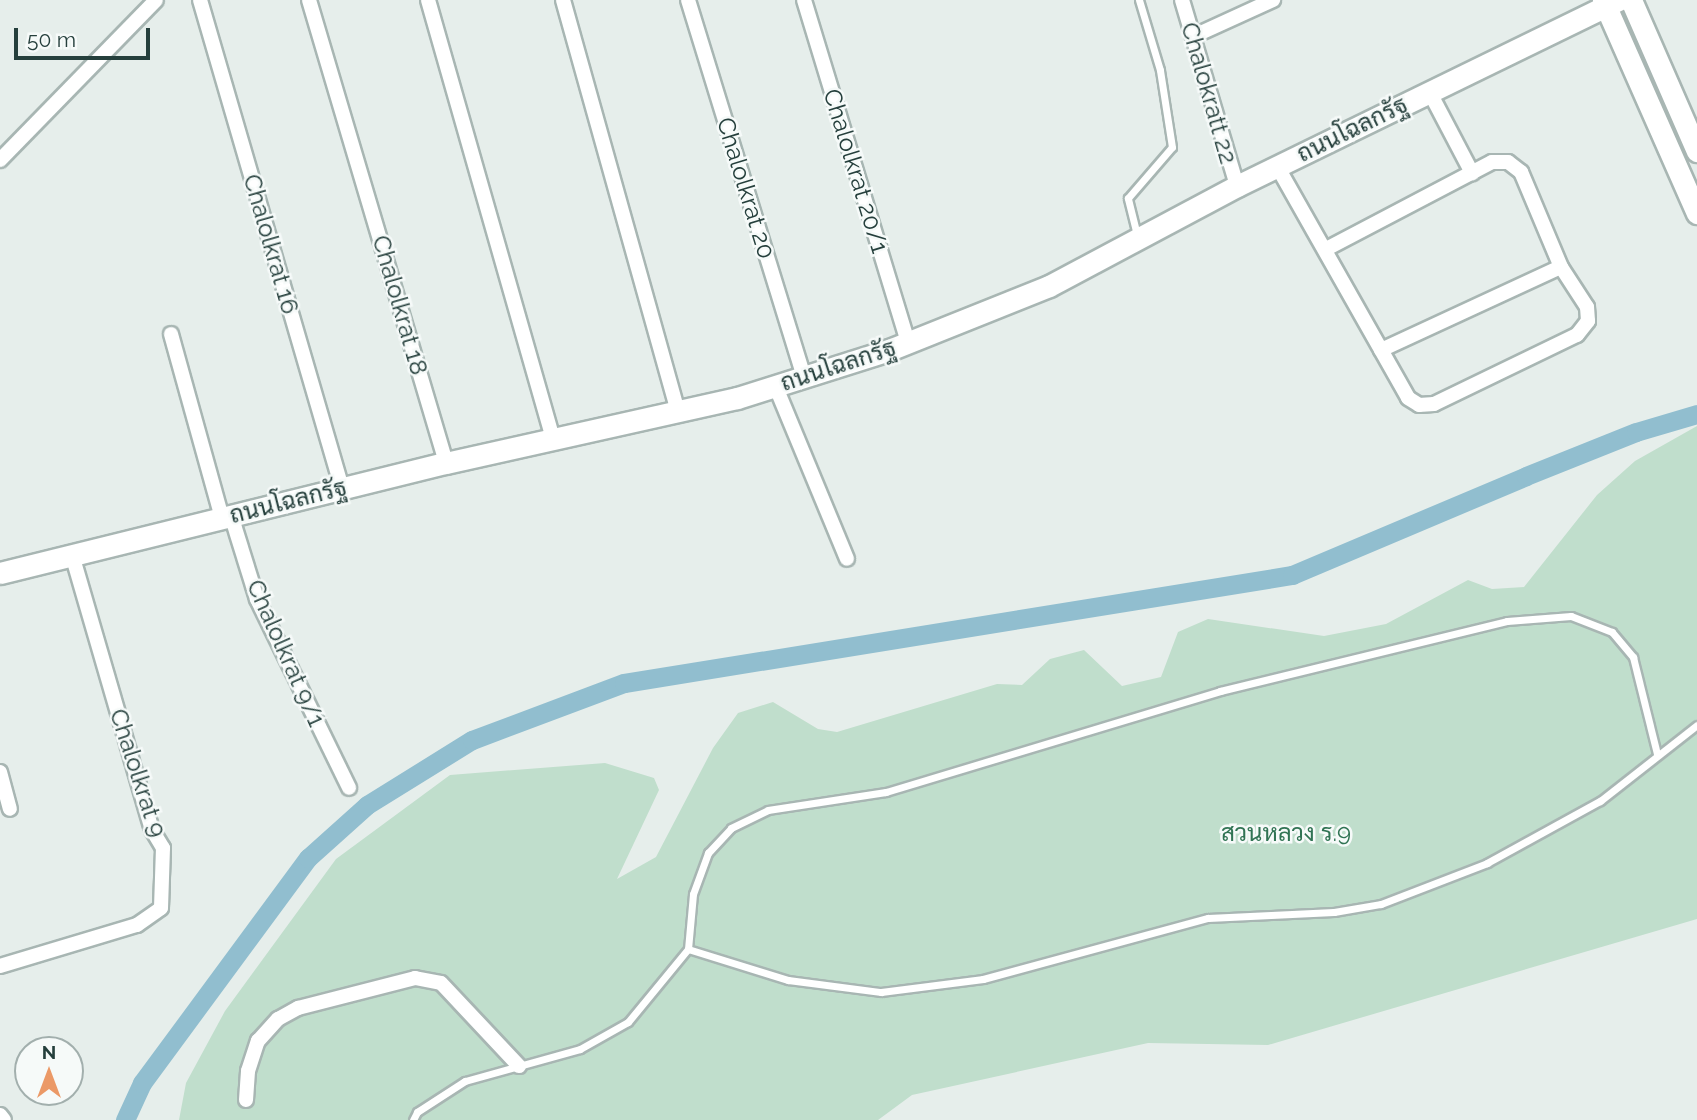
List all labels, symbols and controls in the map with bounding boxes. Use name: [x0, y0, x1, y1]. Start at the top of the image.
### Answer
scale bar: [18, 14, 154, 58]
street label: Chalokratt 22: [1175, 19, 1243, 167]
text: 50 m: [27, 27, 76, 52]
street label: Chalolkrat 20/1: [817, 85, 895, 257]
street label: ถนนโฉลกรัฐ: [1292, 90, 1412, 168]
street label: Chalolkrat 20: [711, 114, 781, 262]
street label: Chalolkrat 16: [237, 171, 305, 317]
street label: Chalolkrat 18: [366, 232, 434, 378]
street label: ถนนโฉลกรัฐ: [777, 333, 899, 397]
street label: ถนนโฉลกรัฐ: [226, 473, 350, 529]
street label: Chalolkrat 9/1: [241, 575, 331, 731]
street label: Chalolkrat 9: [104, 705, 172, 841]
park label: สวนหลวง ร.9: [1221, 819, 1351, 847]
north arrow: [14, 1036, 84, 1106]
text: N: [42, 1041, 56, 1063]

